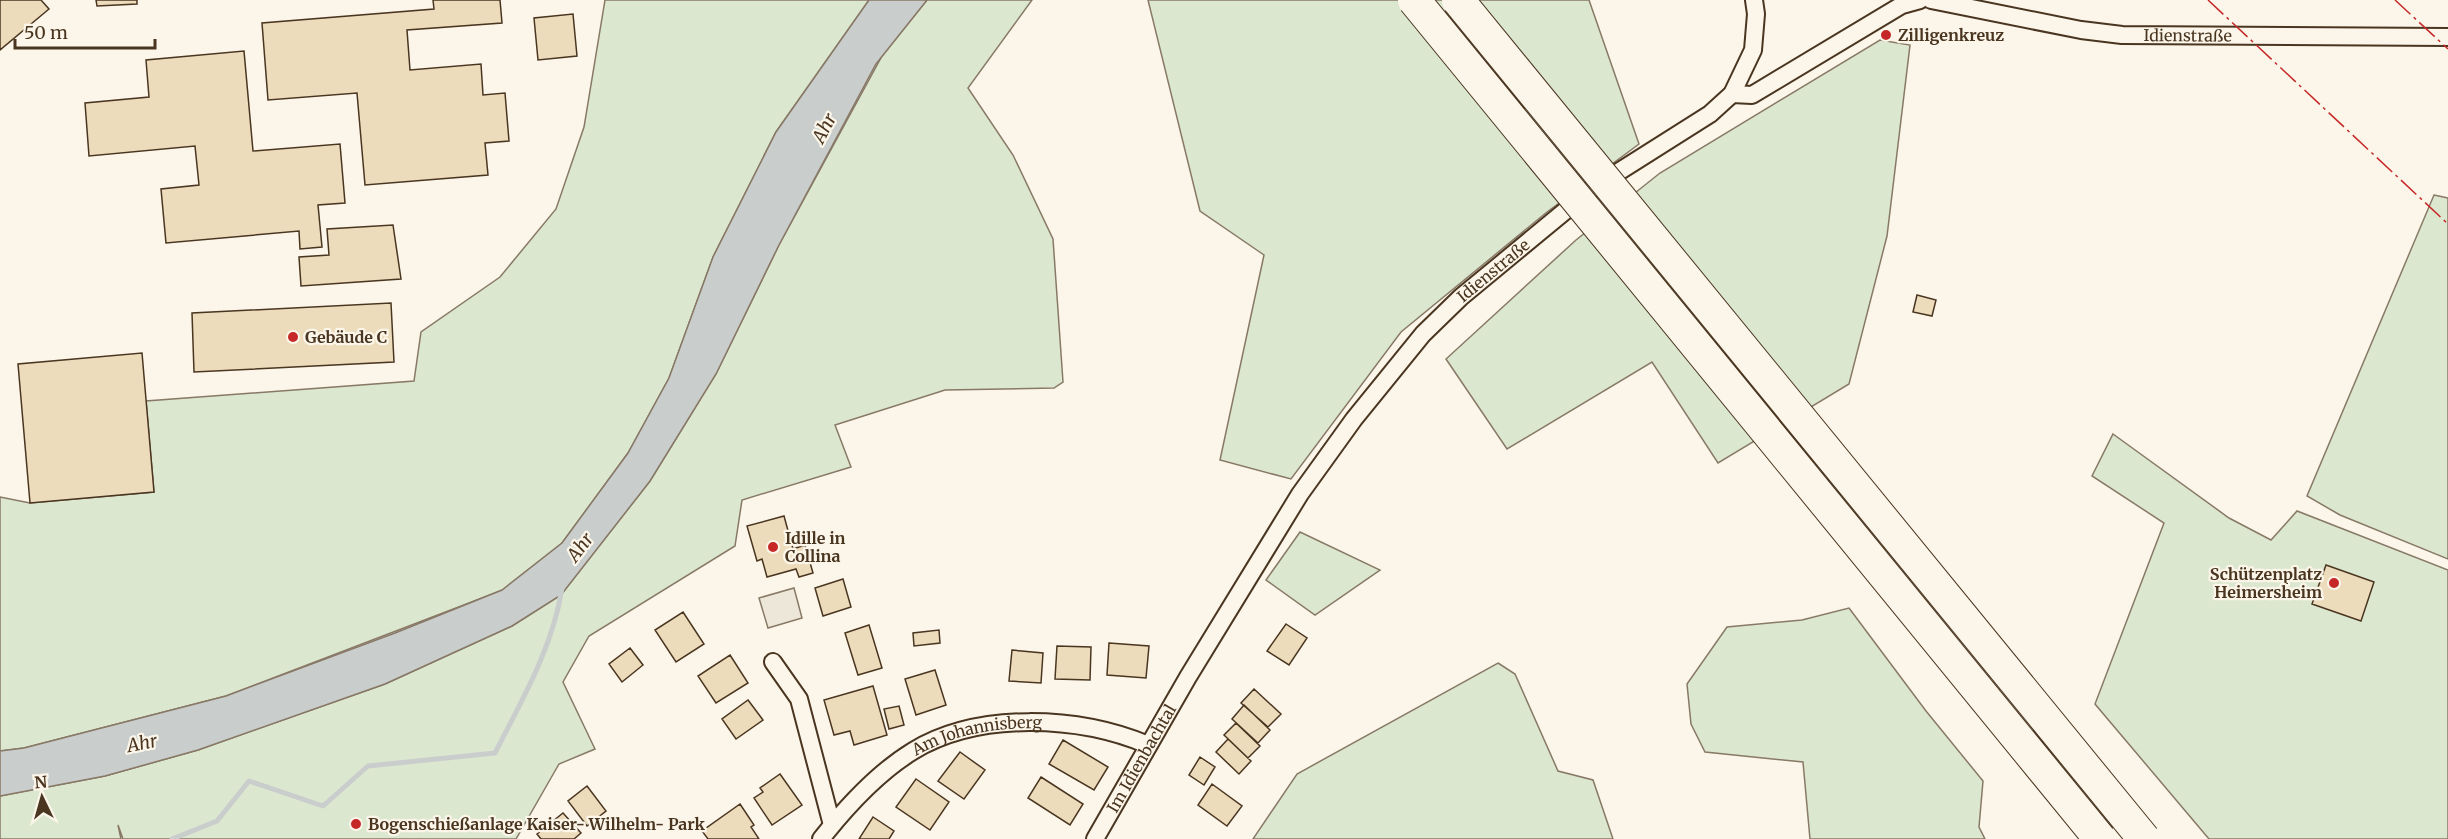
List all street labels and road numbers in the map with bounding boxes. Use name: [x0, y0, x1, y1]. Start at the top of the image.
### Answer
street label: Idienstraße: [2144, 25, 2232, 46]
street label: Idienstraße: [1453, 235, 1534, 306]
street label: Im Idienbachtal: [1102, 701, 1180, 816]
street label: Am Johannisberg: [907, 712, 1042, 760]

